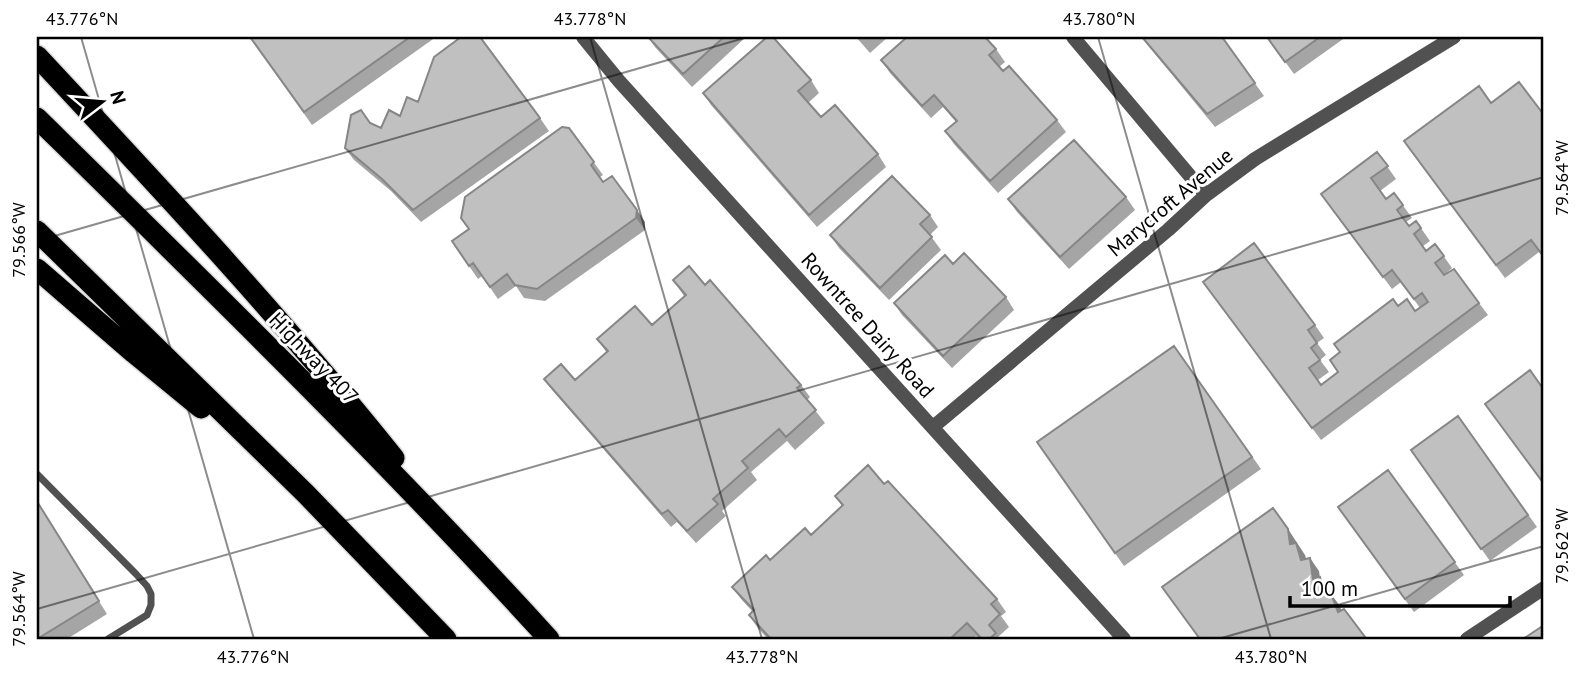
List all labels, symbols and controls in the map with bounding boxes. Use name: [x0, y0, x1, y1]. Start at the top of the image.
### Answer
text: 43.776°N: [46, 7, 118, 30]
text: 43.778°N: [554, 7, 626, 30]
text: 43.780°N: [1063, 7, 1135, 30]
north arrow: [66, 66, 136, 136]
text: N: [105, 88, 132, 107]
text: 79.564°W: [1550, 140, 1573, 216]
street label: Marycroft Avenue: [1102, 142, 1238, 262]
text: 79.566°W: [7, 202, 30, 278]
street label: Rowntree Dairy Road: [796, 247, 940, 403]
street label: Highway 407: [264, 306, 364, 410]
text: 79.562°W: [1550, 508, 1573, 584]
scale bar: [1290, 564, 1511, 608]
text: 79.564°W: [7, 571, 30, 647]
text: 100 m: [1301, 575, 1358, 602]
text: 43.776°N: [217, 645, 289, 668]
text: 43.778°N: [726, 645, 798, 668]
text: 43.780°N: [1235, 645, 1307, 668]

